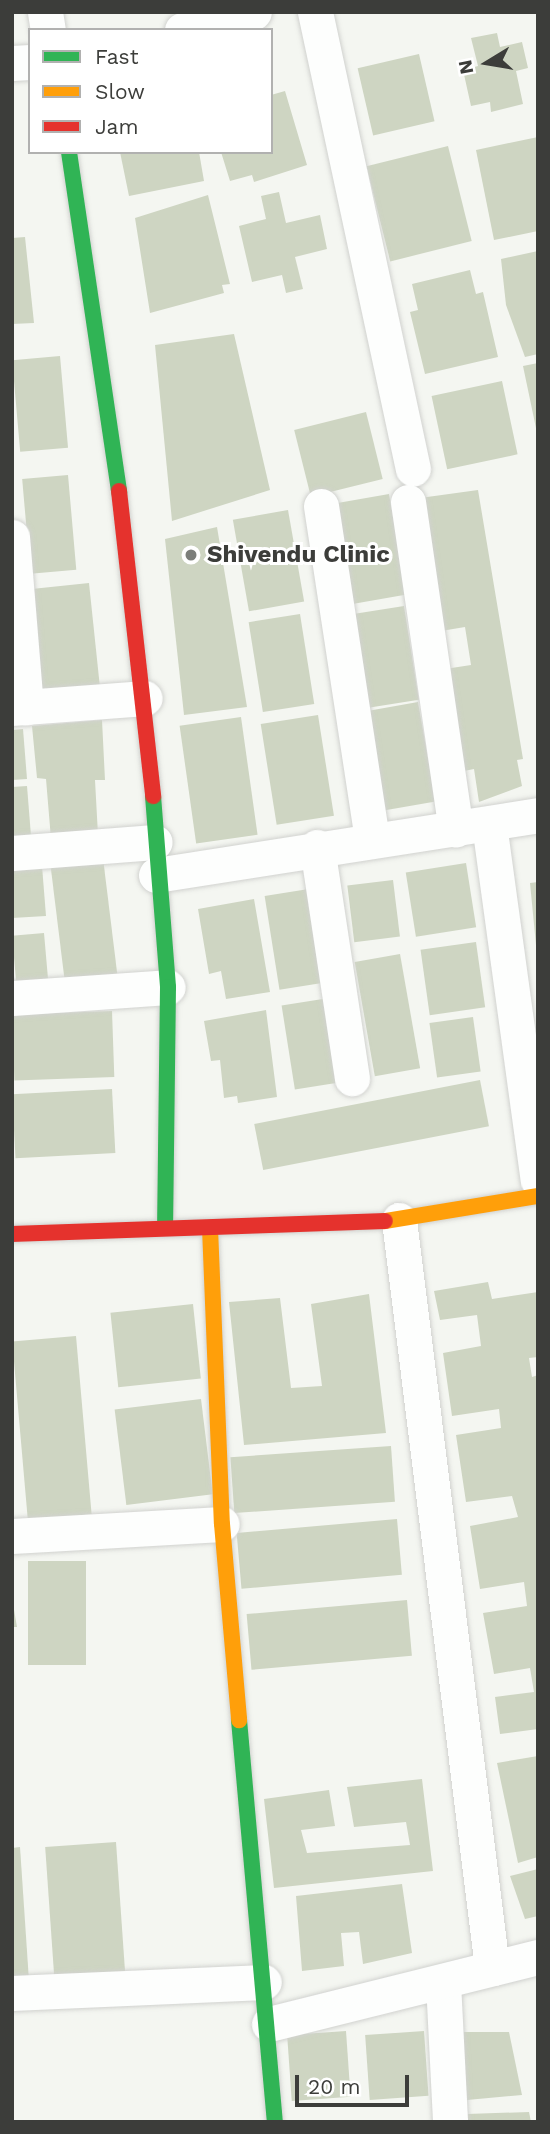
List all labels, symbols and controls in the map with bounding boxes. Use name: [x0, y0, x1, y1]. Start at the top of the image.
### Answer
legend: [28, 28, 273, 154]
north arrow: [452, 28, 522, 98]
text: Fast: [95, 44, 139, 69]
text: N: [453, 58, 479, 76]
text: Slow: [95, 79, 145, 104]
text: Jam: [95, 114, 138, 139]
place label: Shivendu Clinic: [207, 541, 390, 569]
marker: Shivendu Clinic: [181, 545, 201, 565]
scale bar: [298, 2060, 412, 2104]
text: 20 m: [308, 2074, 360, 2099]

